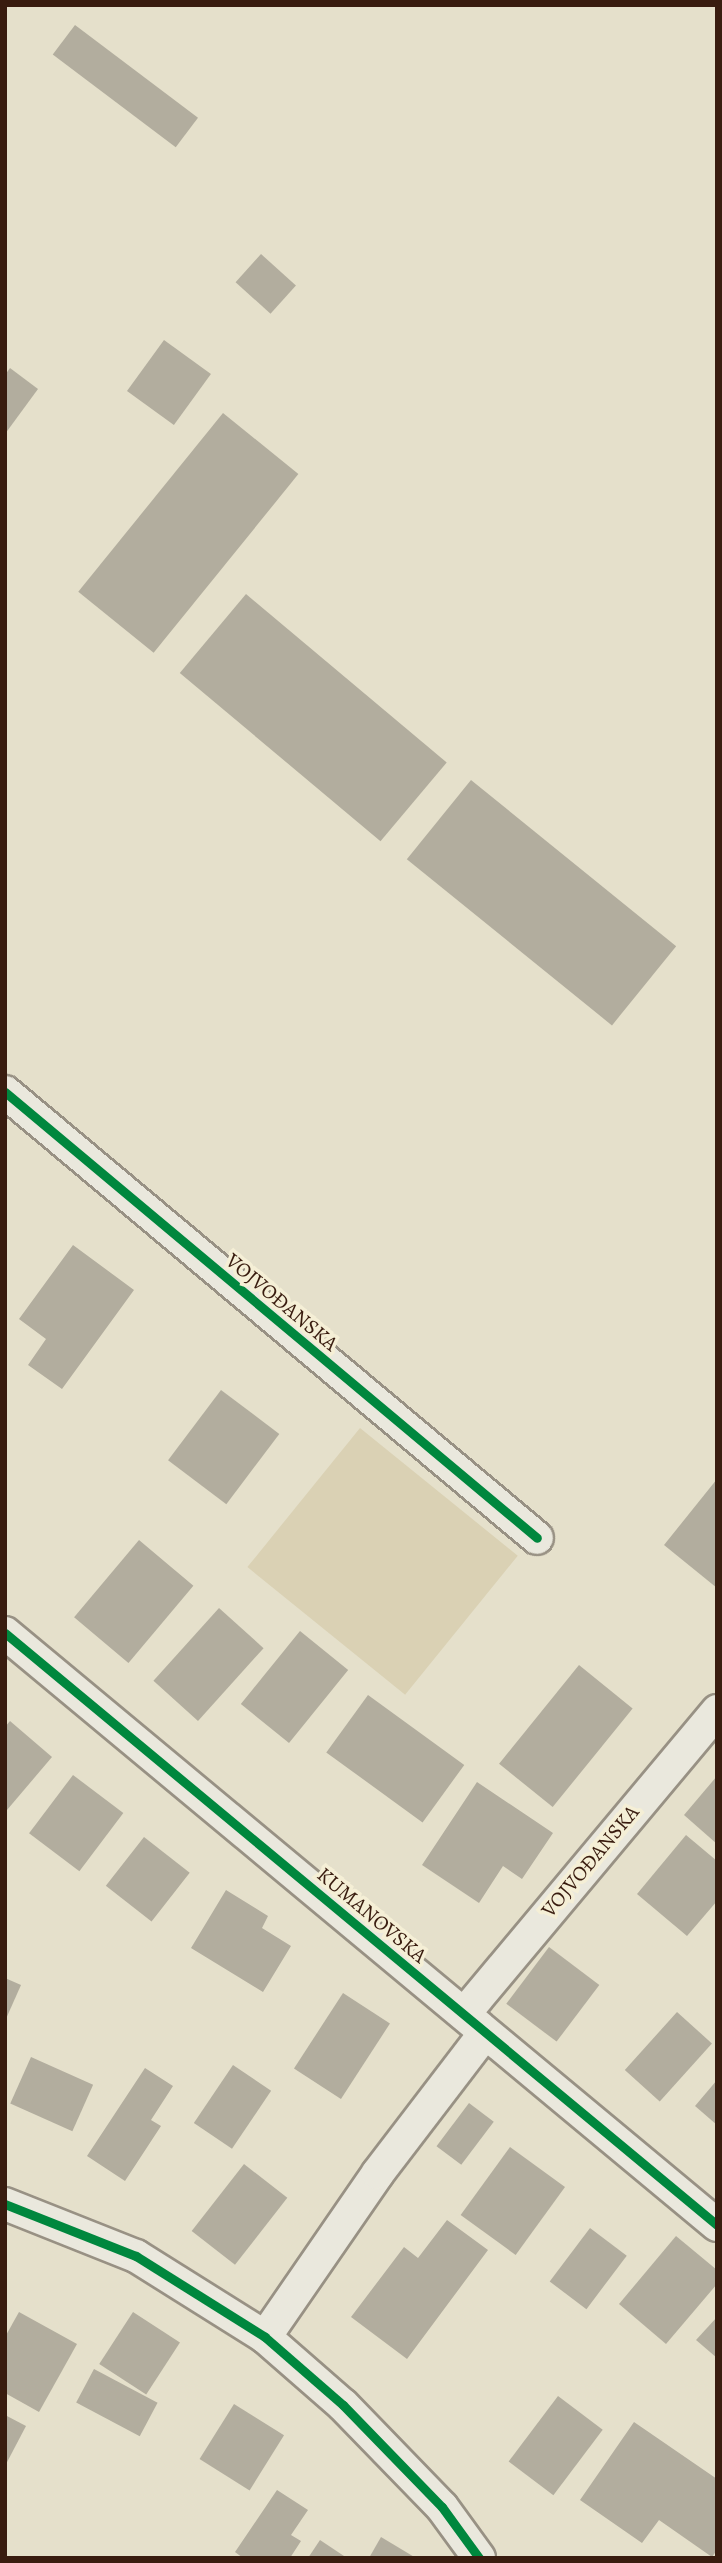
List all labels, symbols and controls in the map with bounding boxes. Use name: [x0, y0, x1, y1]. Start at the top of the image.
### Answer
street label: VOJVOĐANSKA: [221, 1248, 343, 1356]
street label: VOJVOĐANSKA: [536, 1800, 644, 1922]
street label: KUMANOVSKA: [312, 1862, 432, 1968]

